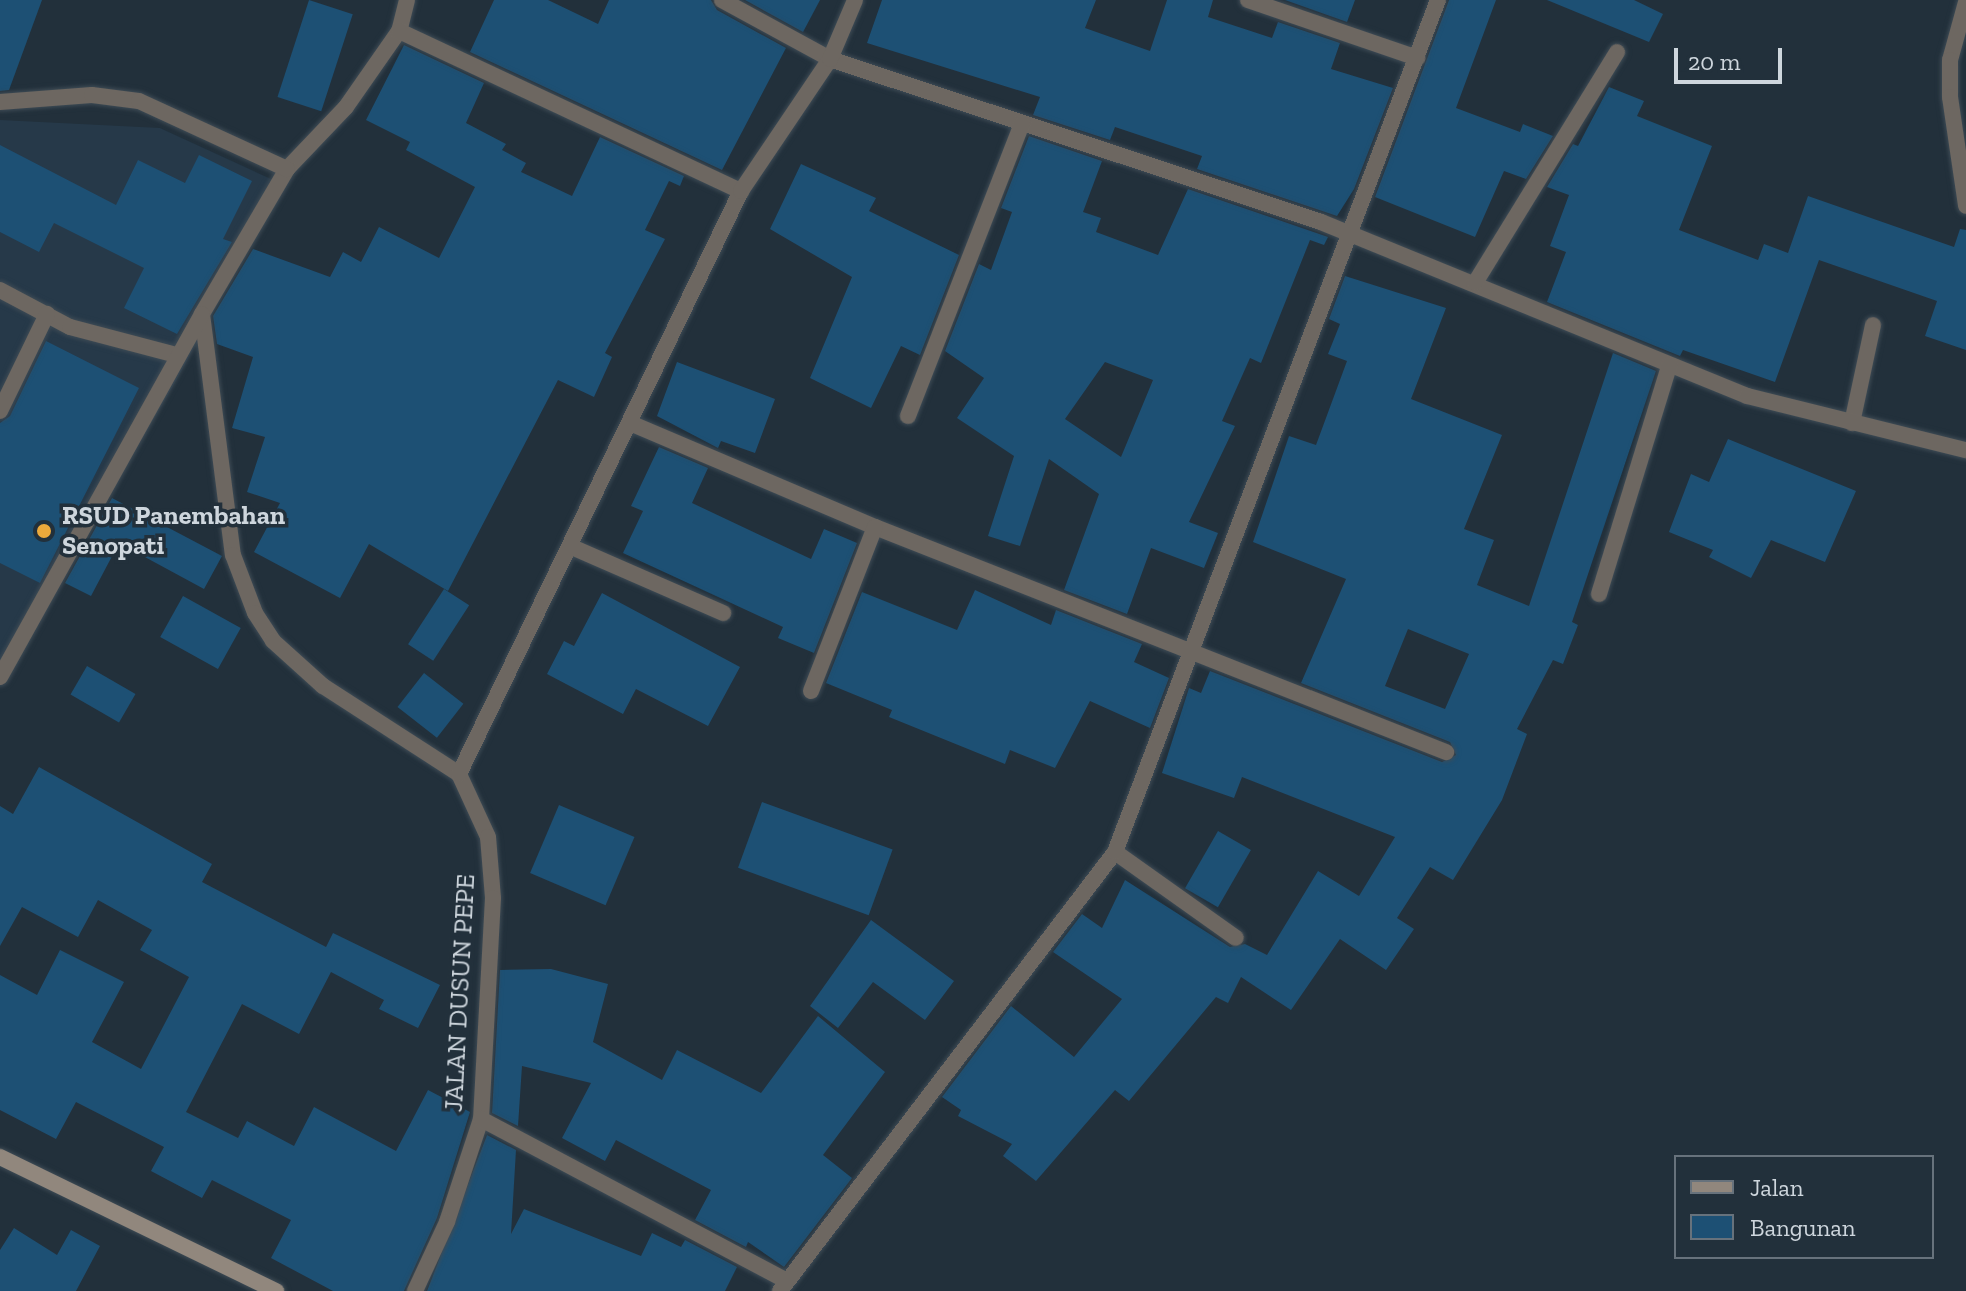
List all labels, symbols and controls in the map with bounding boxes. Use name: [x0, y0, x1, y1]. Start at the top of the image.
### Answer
scale bar: [1678, 32, 1786, 82]
text: 20 m: [1688, 47, 1740, 76]
place label: RSUD Panembahan Senopati: [62, 500, 285, 562]
marker: RSUD Panembahan Senopati: [33, 520, 55, 542]
street label: JALAN DUSUN PEPE: [438, 873, 482, 1113]
legend: [1674, 1155, 1934, 1259]
text: Jalan: [1750, 1173, 1804, 1202]
text: Bangunan: [1750, 1213, 1856, 1242]

